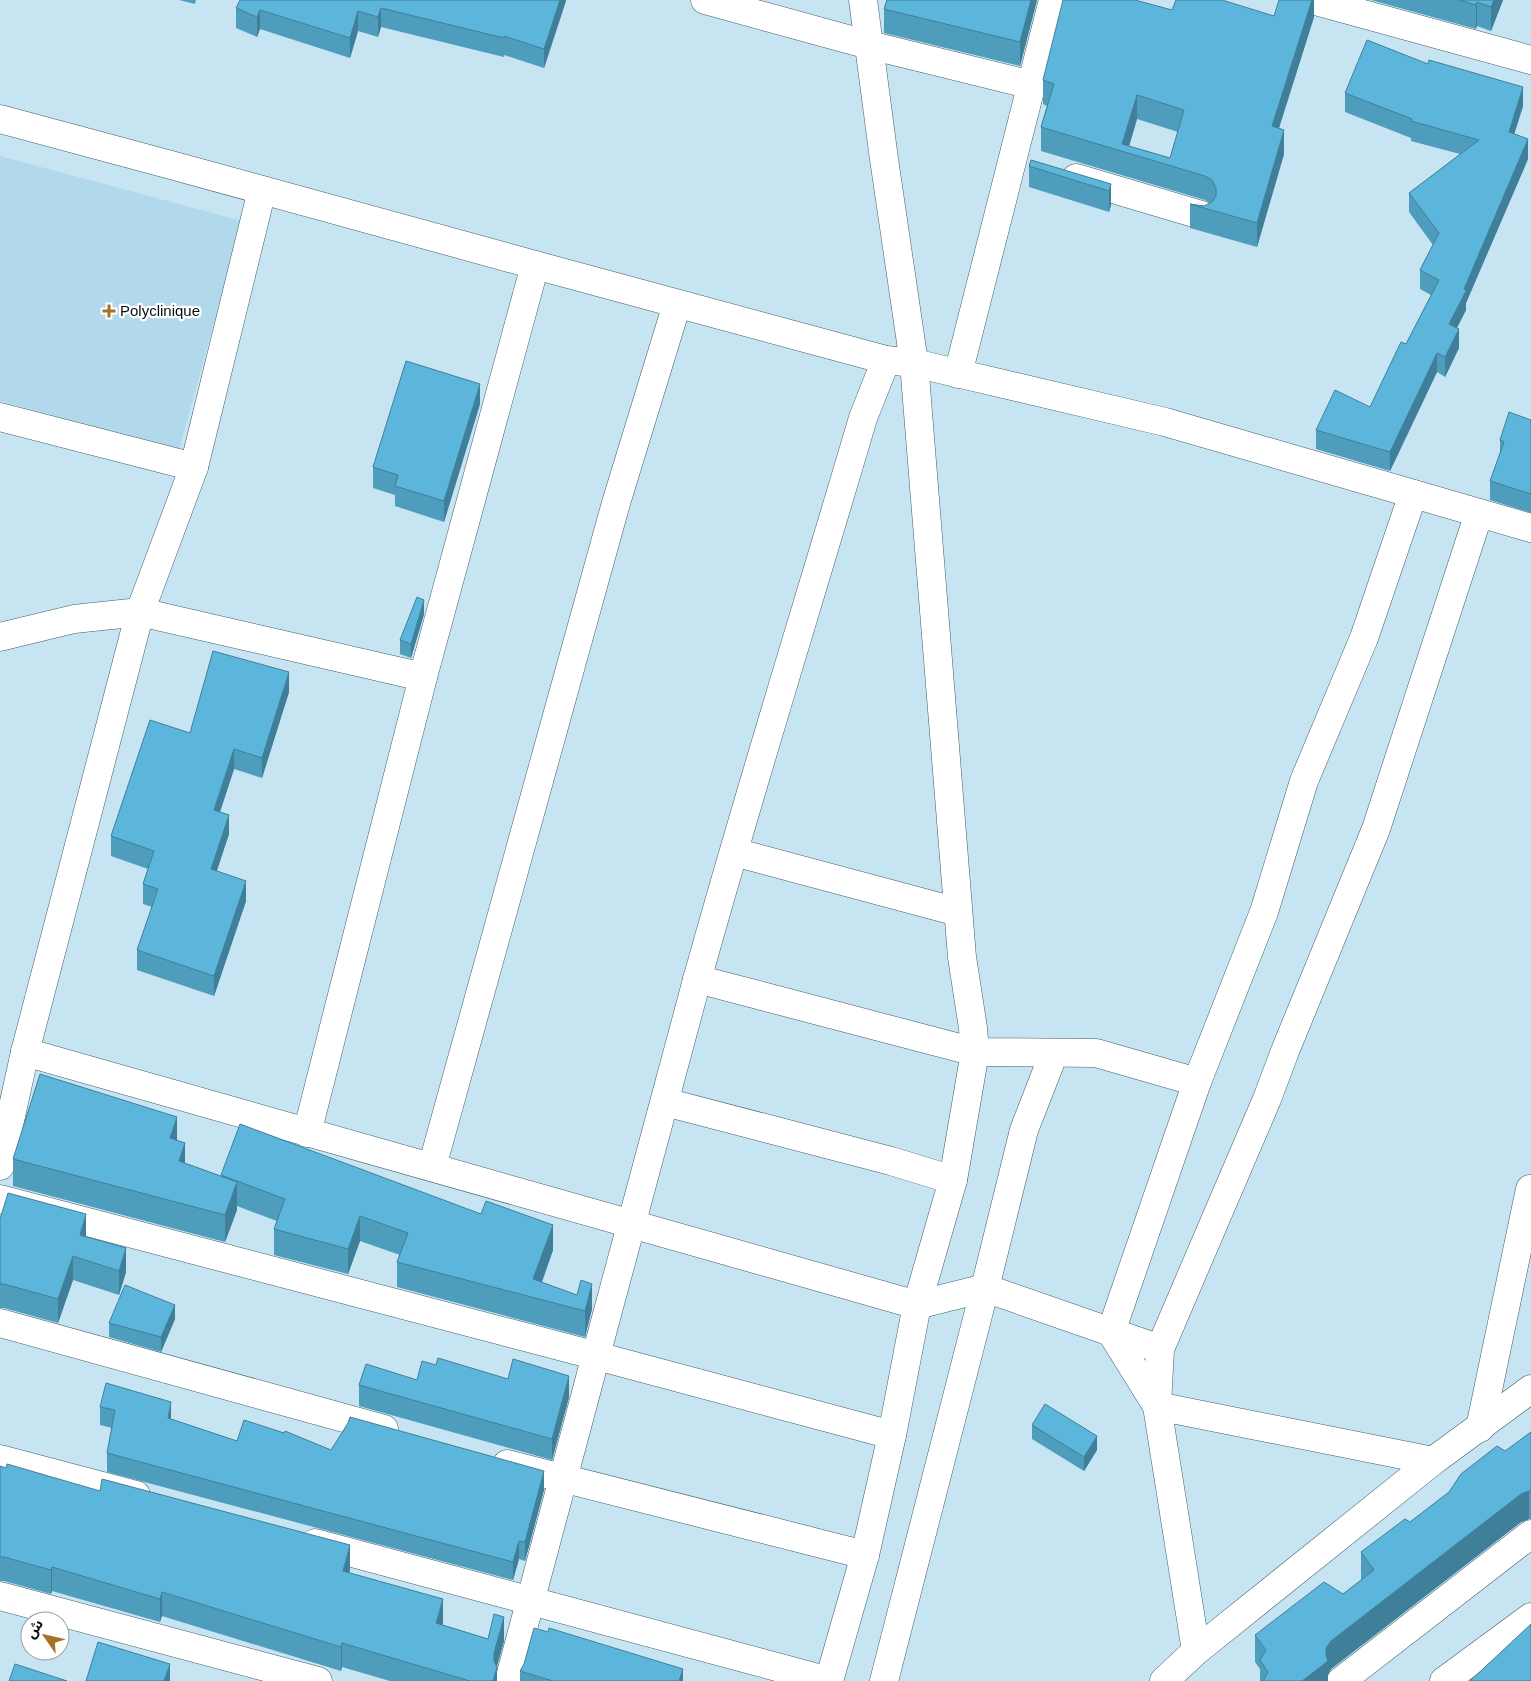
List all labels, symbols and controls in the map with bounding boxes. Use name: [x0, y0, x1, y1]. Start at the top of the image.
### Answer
place label: Polyclinique: [120, 302, 200, 319]
marker: Polyclinique: [102, 304, 116, 318]
north arrow: [20, 1611, 70, 1661]
text: ش: [22, 1616, 46, 1641]

